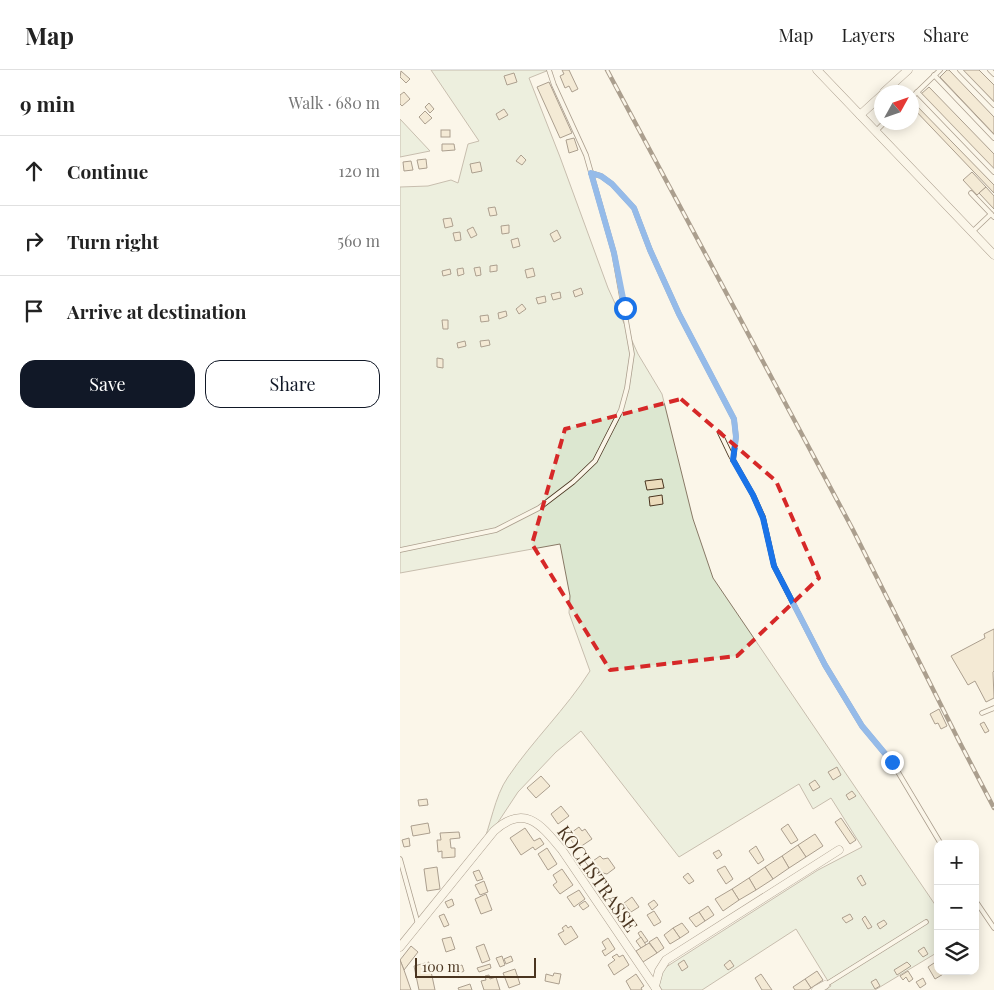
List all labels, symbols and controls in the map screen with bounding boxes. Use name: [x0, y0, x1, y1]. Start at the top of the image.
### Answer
text: Map: [25, 19, 74, 51]
text: Map: [778, 23, 813, 47]
text: Layers: [841, 23, 895, 47]
text: Share: [923, 23, 969, 47]
north arrow: [874, 85, 919, 130]
text: 9 min: [20, 89, 75, 117]
text: Walk · 680 m: [289, 92, 380, 113]
icon: ahead: [20, 157, 48, 185]
text: Continue: [67, 158, 148, 184]
text: 120 m: [339, 160, 380, 181]
icon: right: [20, 227, 48, 255]
text: Turn right: [67, 228, 159, 254]
text: 560 m: [337, 230, 380, 251]
icon: arrive: [20, 297, 48, 325]
route start: [614, 297, 637, 320]
text: Arrive at destination: [67, 298, 247, 324]
button: Save: [20, 360, 195, 408]
button: Share: [205, 360, 380, 408]
route end: [881, 751, 904, 774]
street label: KOCHSTRASSE: [552, 821, 643, 936]
map controls: [934, 840, 979, 975]
button: +: [934, 840, 979, 885]
button: −: [934, 885, 979, 930]
button: layers: [934, 930, 979, 975]
scale bar: [415, 955, 536, 978]
text: 100 m: [422, 957, 460, 976]

